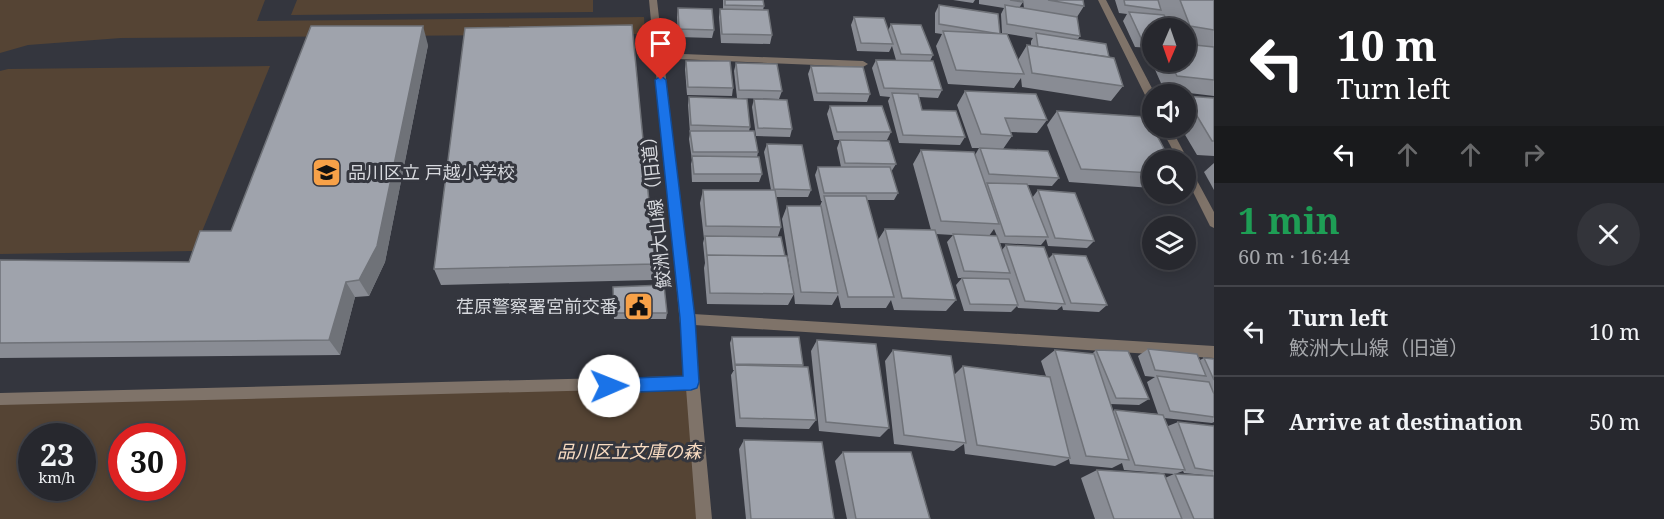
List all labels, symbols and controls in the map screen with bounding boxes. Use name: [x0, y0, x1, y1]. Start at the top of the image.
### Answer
text: 10 m: [1337, 16, 1437, 73]
pin: [635, 18, 686, 80]
north arrow: [1142, 18, 1196, 72]
map controls: [1142, 18, 1196, 270]
icon: left: [1238, 24, 1316, 102]
icon: arrive: [644, 27, 677, 60]
text: Turn left: [1337, 70, 1450, 107]
button: sound: [1142, 84, 1196, 138]
street label: 鮫洲大山線（旧道）: [635, 126, 675, 290]
icon: left: [1328, 138, 1361, 171]
icon: ahead: [1391, 138, 1424, 171]
icon: ahead: [1454, 138, 1487, 171]
icon: right: [1517, 138, 1550, 171]
button: search: [1142, 150, 1196, 204]
school or university icon: 品川区立 戸越小学校: [311, 156, 343, 188]
place label: 品川区立 戸越小学校: [348, 160, 515, 184]
text: 1 min: [1238, 196, 1340, 245]
button: close: [1577, 203, 1640, 266]
button: layers: [1142, 216, 1196, 270]
text: 60 m · 16:44: [1238, 243, 1350, 270]
public building icon: 荏原警察署宮前交番: [623, 290, 655, 322]
place label: 荏原警察署宮前交番: [456, 294, 618, 318]
text: Turn left: [1289, 302, 1388, 332]
icon: left: [1238, 315, 1271, 348]
text: 10 m: [1589, 316, 1640, 346]
text: 鮫洲大山線（旧道）: [1289, 334, 1469, 361]
position arrow: [577, 354, 641, 418]
icon: arrive: [1238, 405, 1271, 438]
text: Arrive at destination: [1289, 406, 1523, 436]
text: 50 m: [1589, 406, 1640, 436]
speed limit sign: 30: [108, 423, 186, 501]
text: 23: [40, 434, 74, 475]
park label: 品川区立文庫の森: [557, 439, 703, 463]
text: km/h: [39, 467, 75, 487]

